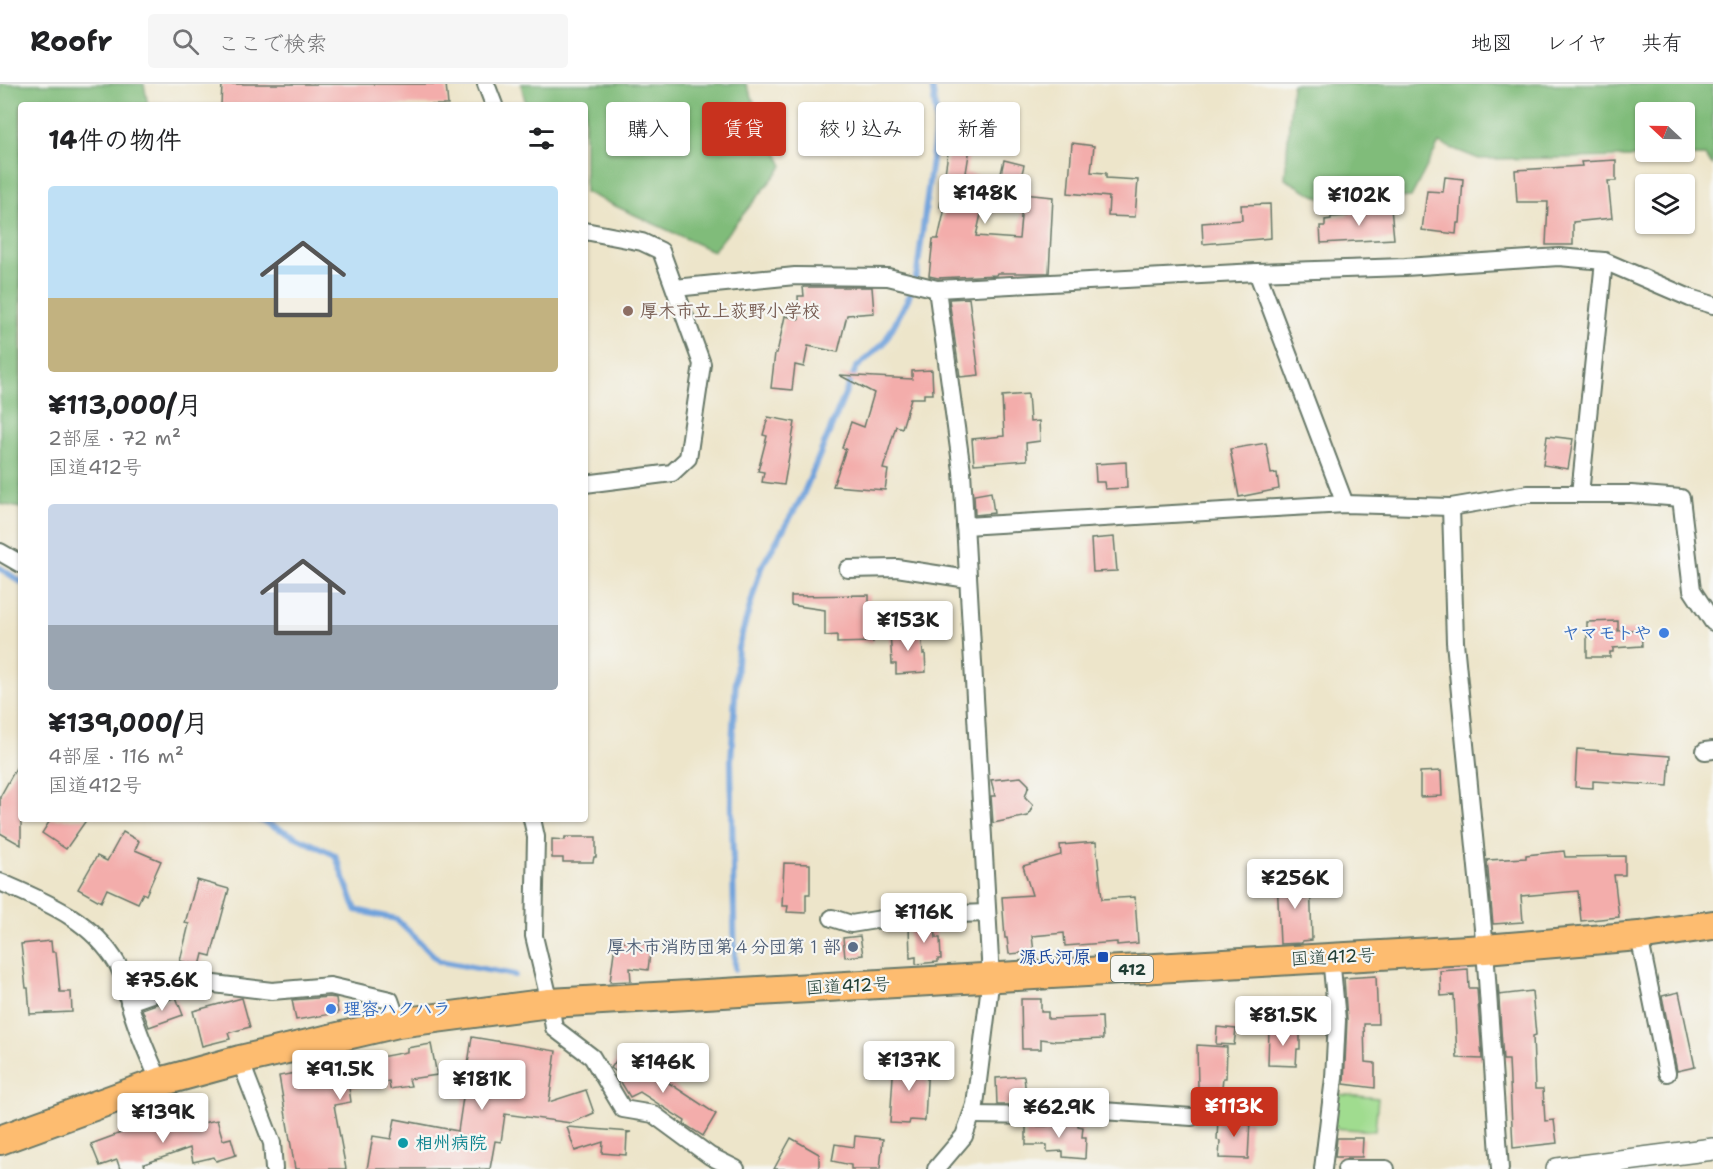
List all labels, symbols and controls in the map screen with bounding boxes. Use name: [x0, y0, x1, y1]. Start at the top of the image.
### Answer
search box: [148, 14, 568, 68]
text: Roofr: [30, 22, 112, 60]
icon: search: [169, 25, 202, 58]
text: ここで検索: [217, 29, 327, 58]
text: 地図: [1471, 29, 1513, 57]
text: レイヤ: [1546, 29, 1608, 57]
text: 共有: [1641, 29, 1683, 57]
chip: 購入: [606, 102, 690, 156]
chip: 賃貸: [702, 102, 786, 156]
chip: 絞り込み: [798, 102, 924, 156]
chip: 新着: [936, 102, 1020, 156]
north arrow: [1635, 102, 1695, 162]
map controls: [1635, 102, 1695, 234]
text: 14件の物件: [48, 122, 182, 157]
icon: filters: [525, 122, 558, 155]
pin: ¥148K: [943, 174, 1027, 225]
button: layers: [1635, 174, 1695, 234]
pin: ¥102K: [1317, 176, 1401, 227]
text: ¥148K: [953, 180, 1017, 206]
text: ¥102K: [1328, 182, 1391, 208]
icon: home: [249, 225, 357, 333]
place label: 厚木市立上荻野小学校: [640, 299, 820, 323]
marker: 厚木市立上荻野小学校: [621, 304, 635, 318]
text: ¥113,000/月: [48, 387, 202, 422]
text: 2部屋 · 72 m²: [48, 425, 181, 451]
text: 国道412号: [48, 454, 142, 480]
icon: home: [249, 543, 357, 651]
pin: ¥153K: [866, 601, 950, 652]
text: ¥153K: [877, 607, 939, 633]
place label: ヤマモトや: [1562, 621, 1652, 645]
marker: ヤマモトや: [1657, 626, 1671, 640]
text: ¥139,000/月: [48, 705, 209, 740]
text: 4部屋 · 116 m²: [48, 743, 184, 769]
text: 国道412号: [48, 772, 142, 798]
pin: ¥256K: [1253, 859, 1337, 910]
text: ¥256K: [1261, 865, 1329, 891]
pin: ¥116K: [882, 893, 966, 944]
text: ¥116K: [895, 899, 953, 925]
place label: 厚木市消防団第４分団第１部: [607, 935, 841, 959]
marker: 厚木市消防団第４分団第１部: [846, 940, 860, 954]
street label: 国道412号: [1290, 943, 1376, 971]
place label: 源氏河原: [1019, 945, 1091, 969]
marker: 源氏河原: [1096, 950, 1110, 964]
road number: 412: [1111, 956, 1153, 982]
pin: ¥75.6K: [113, 961, 211, 1012]
text: ¥75.6K: [126, 967, 198, 993]
street label: 国道412号: [805, 972, 891, 1000]
pin: ¥81.5K: [1234, 996, 1332, 1047]
place label: 理容ハクハラ: [343, 997, 451, 1021]
marker: 理容ハクハラ: [324, 1002, 338, 1016]
text: ¥81.5K: [1249, 1002, 1317, 1028]
pin: ¥137K: [867, 1041, 951, 1092]
pin: ¥146K: [621, 1043, 705, 1094]
text: ¥137K: [877, 1047, 941, 1073]
text: ¥146K: [631, 1049, 695, 1075]
pin: ¥91.5K: [291, 1050, 389, 1101]
text: ¥91.5K: [306, 1056, 374, 1082]
pin: ¥181K: [440, 1060, 524, 1111]
text: ¥181K: [453, 1066, 511, 1092]
pin: ¥113K: [1192, 1087, 1276, 1138]
pin: ¥62.9K: [1010, 1088, 1108, 1139]
pin: ¥139K: [121, 1093, 205, 1144]
text: ¥113K: [1205, 1093, 1263, 1119]
text: ¥62.9K: [1023, 1094, 1095, 1120]
text: ¥139K: [131, 1099, 195, 1125]
place label: 相州病院: [415, 1131, 487, 1155]
marker: 相州病院: [396, 1136, 410, 1150]

